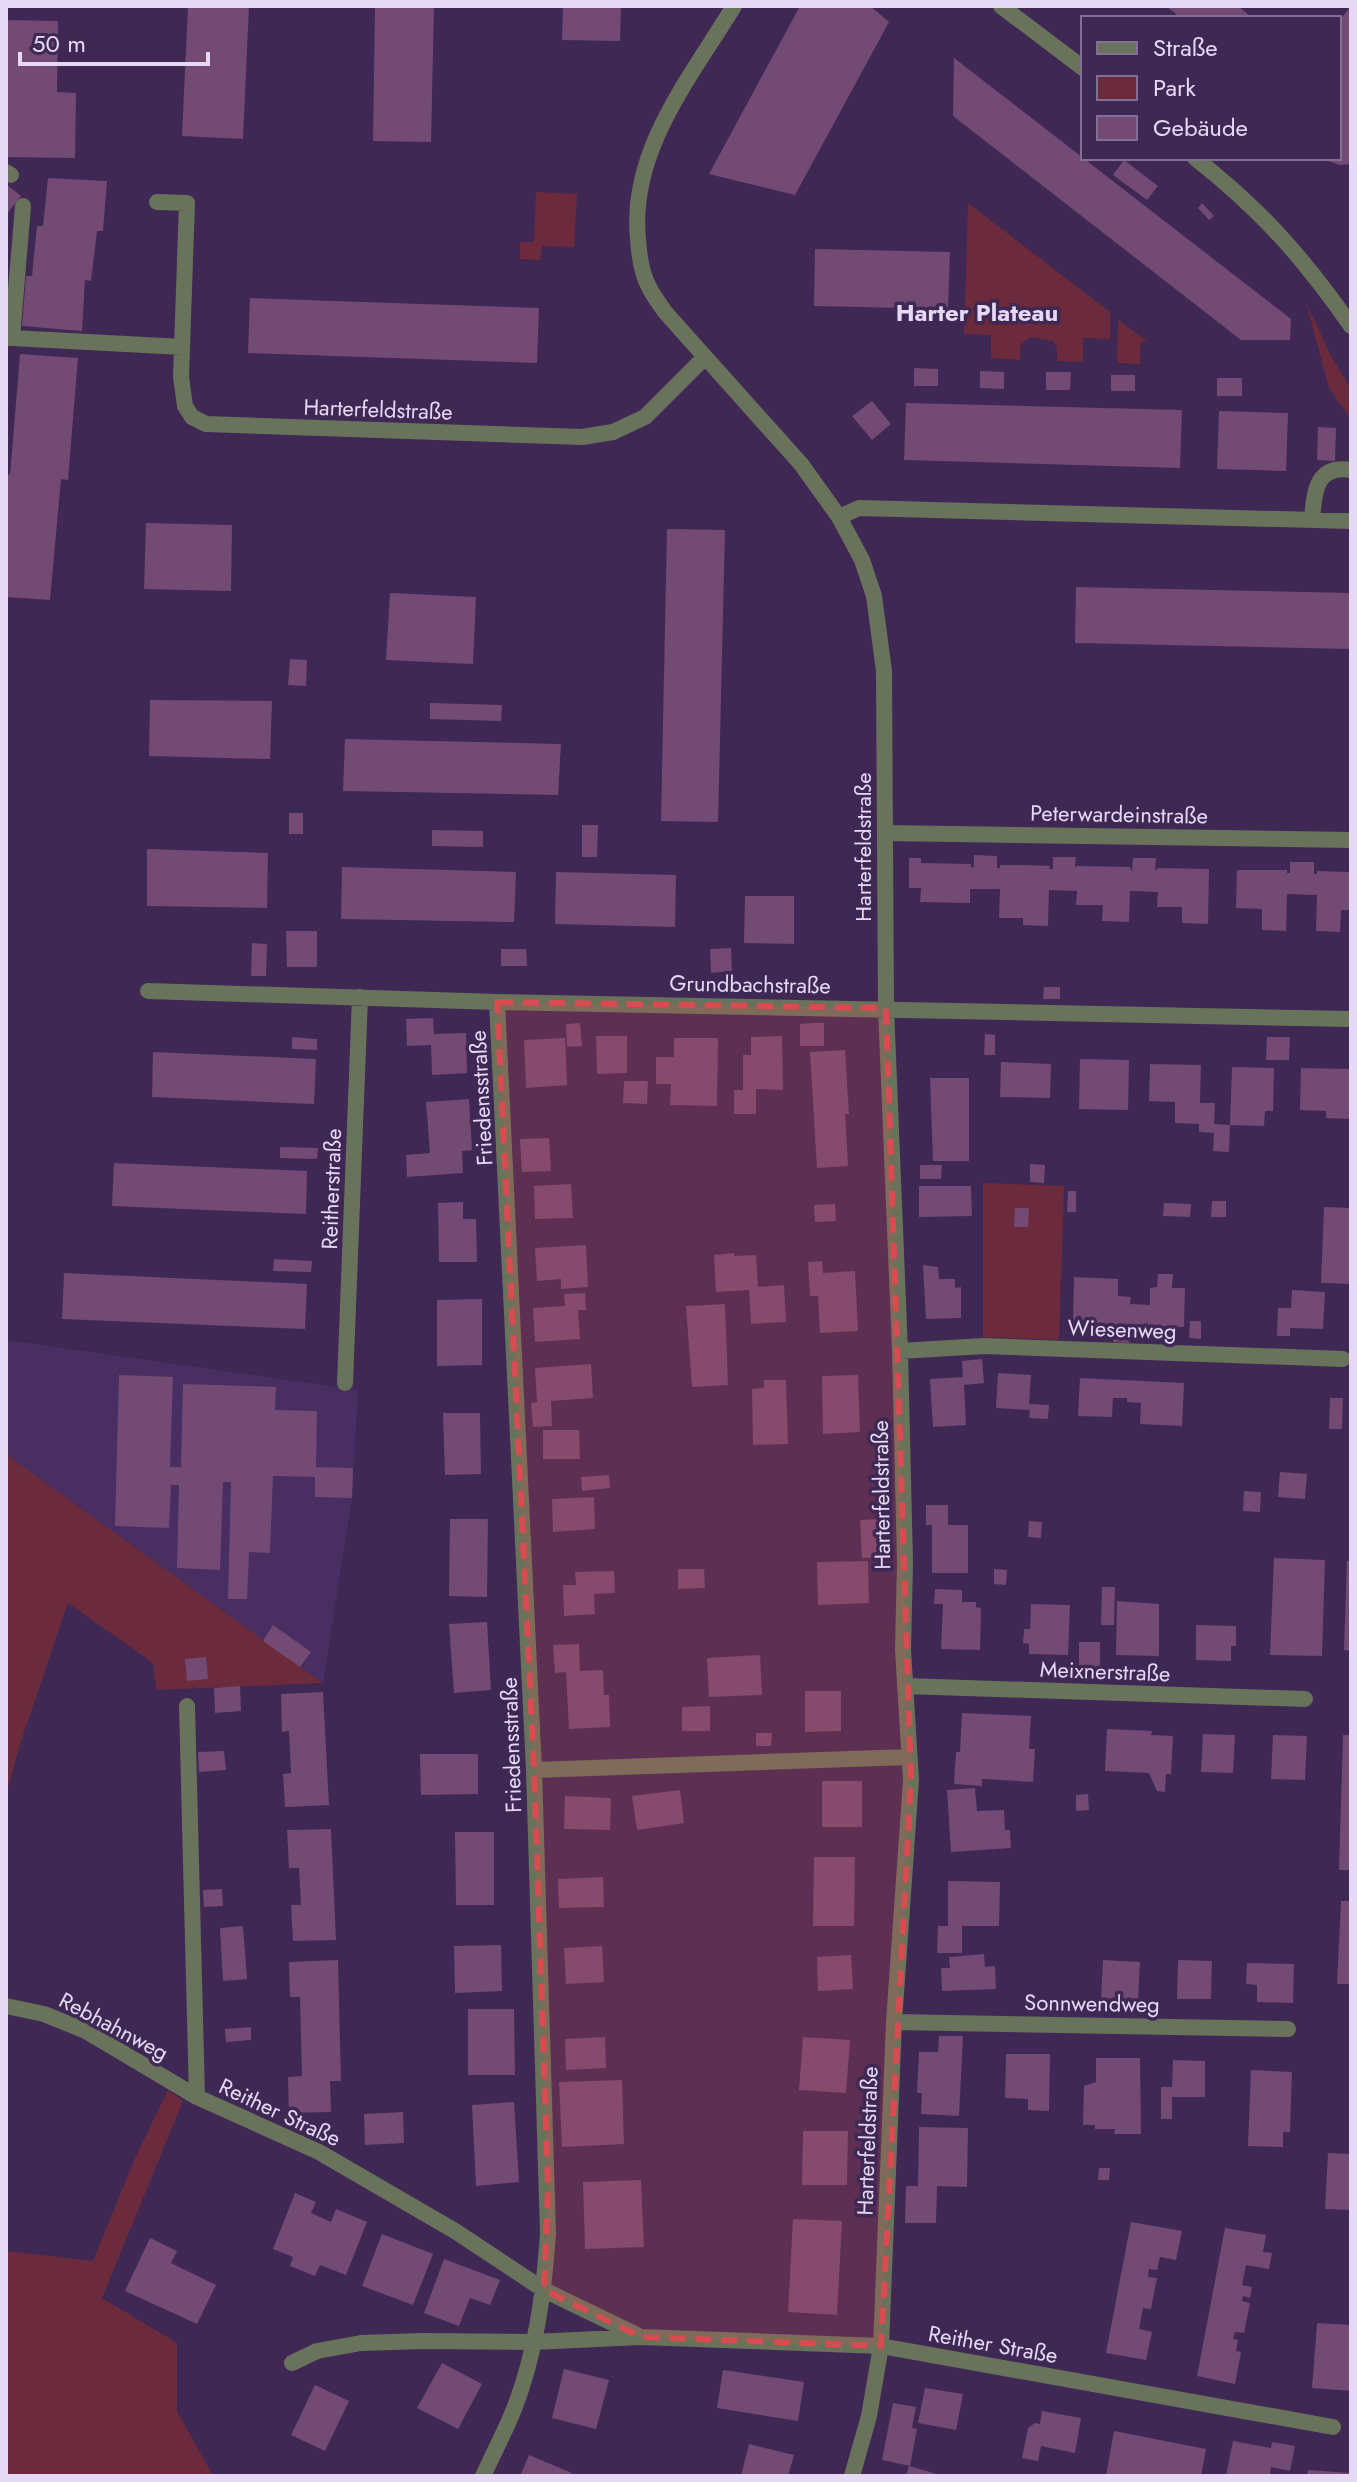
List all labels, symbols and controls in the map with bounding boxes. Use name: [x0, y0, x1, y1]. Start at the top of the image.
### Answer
scale bar: [20, 16, 208, 66]
legend: [1081, 16, 1341, 160]
text: 50 m: [32, 26, 86, 61]
text: Straße: [1153, 30, 1218, 65]
text: Park: [1153, 70, 1196, 105]
text: Gebäude: [1153, 110, 1248, 145]
district label: Harter Plateau: [896, 295, 1058, 330]
street label: Harterfeldstraße: [303, 390, 453, 428]
street label: Harterfeldstraße: [847, 772, 879, 922]
street label: Peterwardeinstraße: [1030, 796, 1208, 832]
street label: Grundbachstraße: [669, 967, 831, 1001]
street label: Friedensstraße: [461, 1030, 501, 1166]
street label: Reitherstraße: [313, 1128, 349, 1250]
street label: Wiesenweg: [1067, 1311, 1177, 1347]
street label: Harterfeldstraße: [864, 1420, 898, 1570]
street label: Meixnerstraße: [1039, 1653, 1171, 1689]
street label: Friedensstraße: [493, 1677, 529, 1813]
street label: Rebhahnweg: [54, 1984, 174, 2068]
street label: Sonnwendweg: [1024, 1986, 1160, 2020]
street label: Harterfeldstraße: [848, 2066, 886, 2216]
street label: Reither Straße: [214, 2070, 346, 2154]
street label: Reither Straße: [926, 2317, 1060, 2371]

